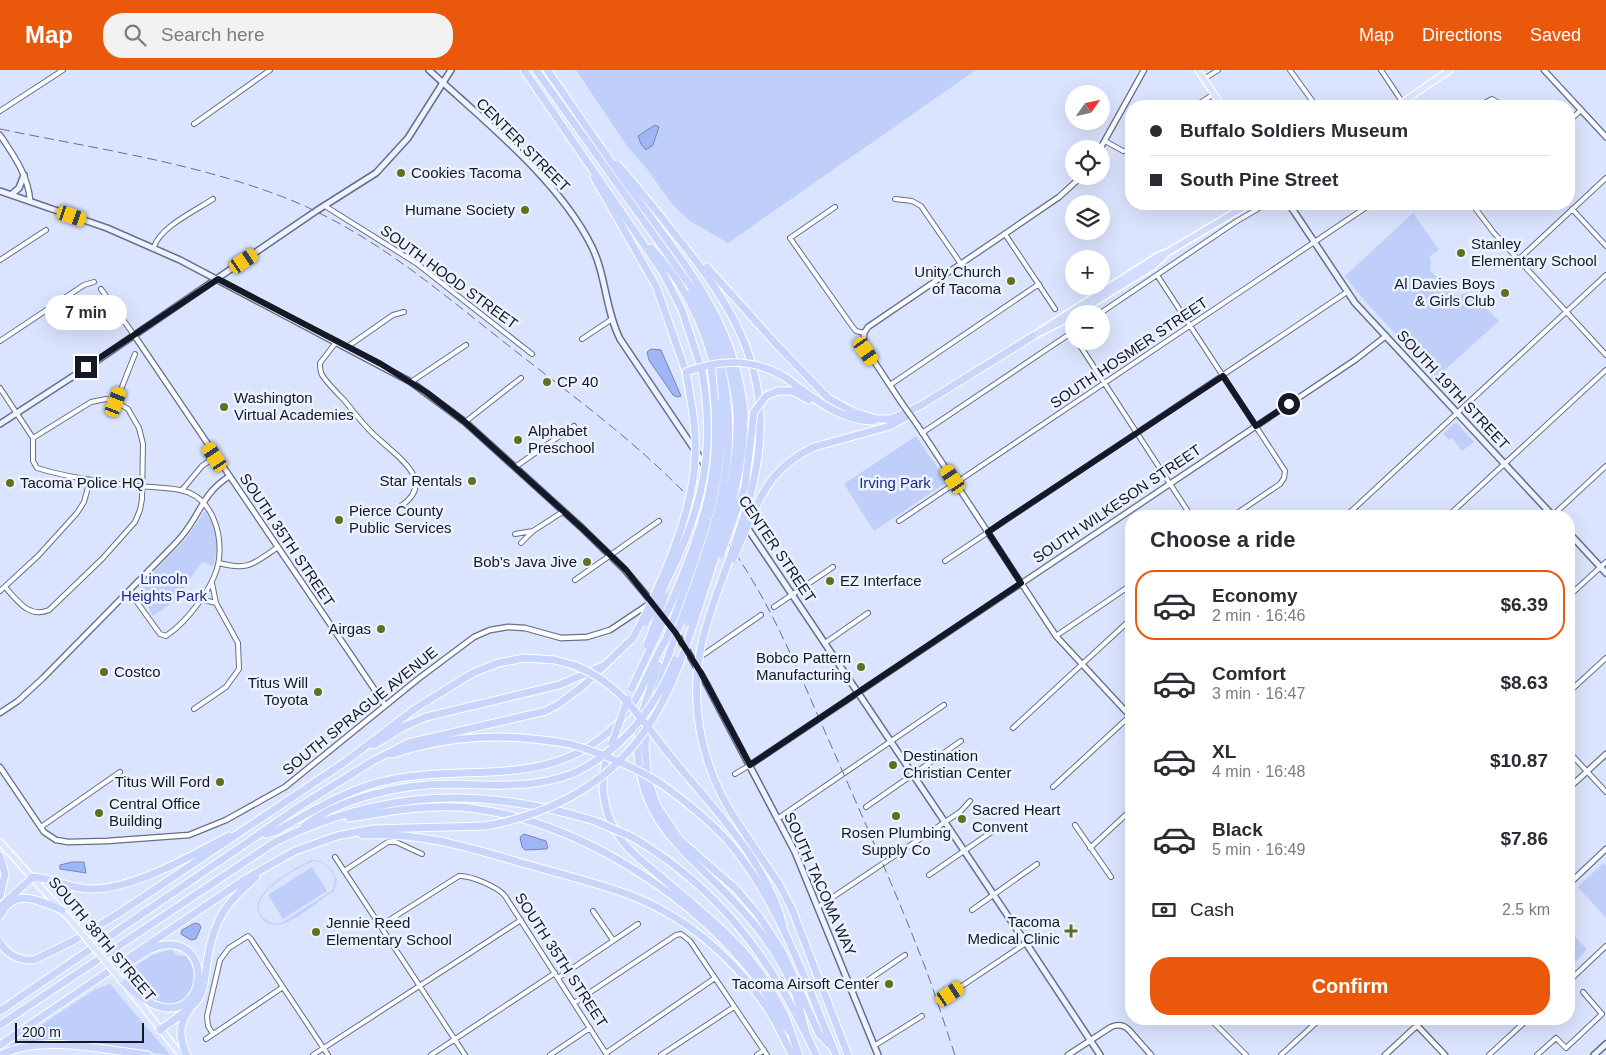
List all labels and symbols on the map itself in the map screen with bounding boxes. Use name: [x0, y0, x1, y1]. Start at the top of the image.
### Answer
north arrow: [1065, 85, 1110, 130]
street label: CENTER STREET: [473, 94, 574, 195]
place label: Cookies Tacoma: [411, 164, 522, 181]
marker: Cookies Tacoma: [395, 167, 407, 179]
place label: Humane Society: [405, 201, 515, 218]
car: [55, 204, 88, 228]
marker: Humane Society: [519, 204, 531, 216]
street label: SOUTH HOOD STREET: [378, 221, 521, 332]
place label: Stanley Elementary School: [1471, 235, 1597, 269]
car: [227, 246, 260, 276]
marker: Stanley Elementary School: [1455, 247, 1467, 259]
place label: Unity Church of Tacoma: [914, 263, 1002, 297]
marker: Unity Church of Tacoma: [1005, 275, 1017, 287]
place label: Al Davies Boys & Girls Club: [1394, 275, 1495, 309]
marker: Al Davies Boys & Girls Club: [1499, 287, 1511, 299]
callout: 7 min: [45, 294, 127, 330]
street label: SOUTH HOSMER STREET: [1047, 294, 1211, 412]
street label: SOUTH 19TH STREET: [1394, 327, 1513, 453]
car: [851, 334, 880, 368]
route end: [75, 356, 97, 378]
place label: CP 40: [557, 373, 598, 390]
marker: CP 40: [541, 376, 553, 388]
car: [103, 385, 128, 419]
place label: Washington Virtual Academies: [234, 389, 354, 423]
route start: [1278, 393, 1300, 415]
marker: Washington Virtual Academies: [218, 401, 230, 413]
place label: Alphabet Preschool: [528, 422, 595, 456]
marker: Alphabet Preschool: [512, 434, 524, 446]
car: [200, 440, 229, 474]
street label: SOUTH WILKESON STREET: [1029, 441, 1204, 566]
car: [938, 462, 967, 496]
street label: SOUTH 35TH STREET: [237, 470, 338, 609]
place label: Star Rentals: [379, 472, 462, 489]
place label: Tacoma Police HQ: [20, 474, 144, 491]
park label: Irving Park: [859, 474, 931, 491]
marker: Star Rentals: [466, 475, 478, 487]
marker: Tacoma Police HQ: [4, 477, 16, 489]
street label: CENTER STREET: [735, 492, 819, 605]
place label: Pierce County Public Services: [349, 502, 452, 536]
marker: Pierce County Public Services: [333, 514, 345, 526]
place label: Bob's Java Jive: [473, 553, 577, 570]
marker: Bob's Java Jive: [581, 556, 593, 568]
park label: Lincoln Heights Park: [121, 570, 207, 604]
place label: EZ Interface: [840, 572, 922, 589]
marker: EZ Interface: [824, 575, 836, 587]
place label: Airgas: [328, 620, 371, 637]
marker: Airgas: [375, 623, 387, 635]
street label: SOUTH SPRAGUE AVENUE: [279, 643, 440, 778]
place label: Bobco Pattern Manufacturing: [756, 649, 851, 683]
marker: Bobco Pattern Manufacturing: [855, 661, 867, 673]
place label: Costco: [114, 663, 161, 680]
marker: Costco: [98, 666, 110, 678]
place label: Titus Will Toyota: [248, 674, 309, 708]
marker: Titus Will Toyota: [312, 686, 324, 698]
place label: Destination Christian Center: [903, 747, 1011, 781]
marker: Destination Christian Center: [887, 759, 899, 771]
place label: Titus Will Ford: [115, 773, 210, 790]
marker: Titus Will Ford: [214, 776, 226, 788]
place label: Central Office Building: [109, 795, 200, 829]
place label: Sacred Heart Convent: [972, 801, 1061, 835]
marker: Central Office Building: [93, 807, 105, 819]
street label: SOUTH TACOMA WAY: [781, 809, 860, 958]
marker: Rosen Plumbing Supply Co: [890, 810, 902, 822]
marker: Sacred Heart Convent: [956, 813, 968, 825]
place label: Rosen Plumbing Supply Co: [841, 824, 951, 858]
street label: SOUTH 38TH STREET: [46, 873, 159, 1004]
street label: SOUTH 35TH STREET: [512, 889, 611, 1030]
place label: Tacoma Medical Clinic: [967, 913, 1061, 947]
place label: Jennie Reed Elementary School: [326, 914, 452, 948]
marker: Tacoma Medical Clinic: [1064, 924, 1078, 938]
marker: Jennie Reed Elementary School: [310, 926, 322, 938]
place label: Tacoma Airsoft Center: [731, 975, 879, 992]
marker: Tacoma Airsoft Center: [883, 978, 895, 990]
car: [933, 979, 966, 1009]
scale bar: [15, 1020, 144, 1043]

